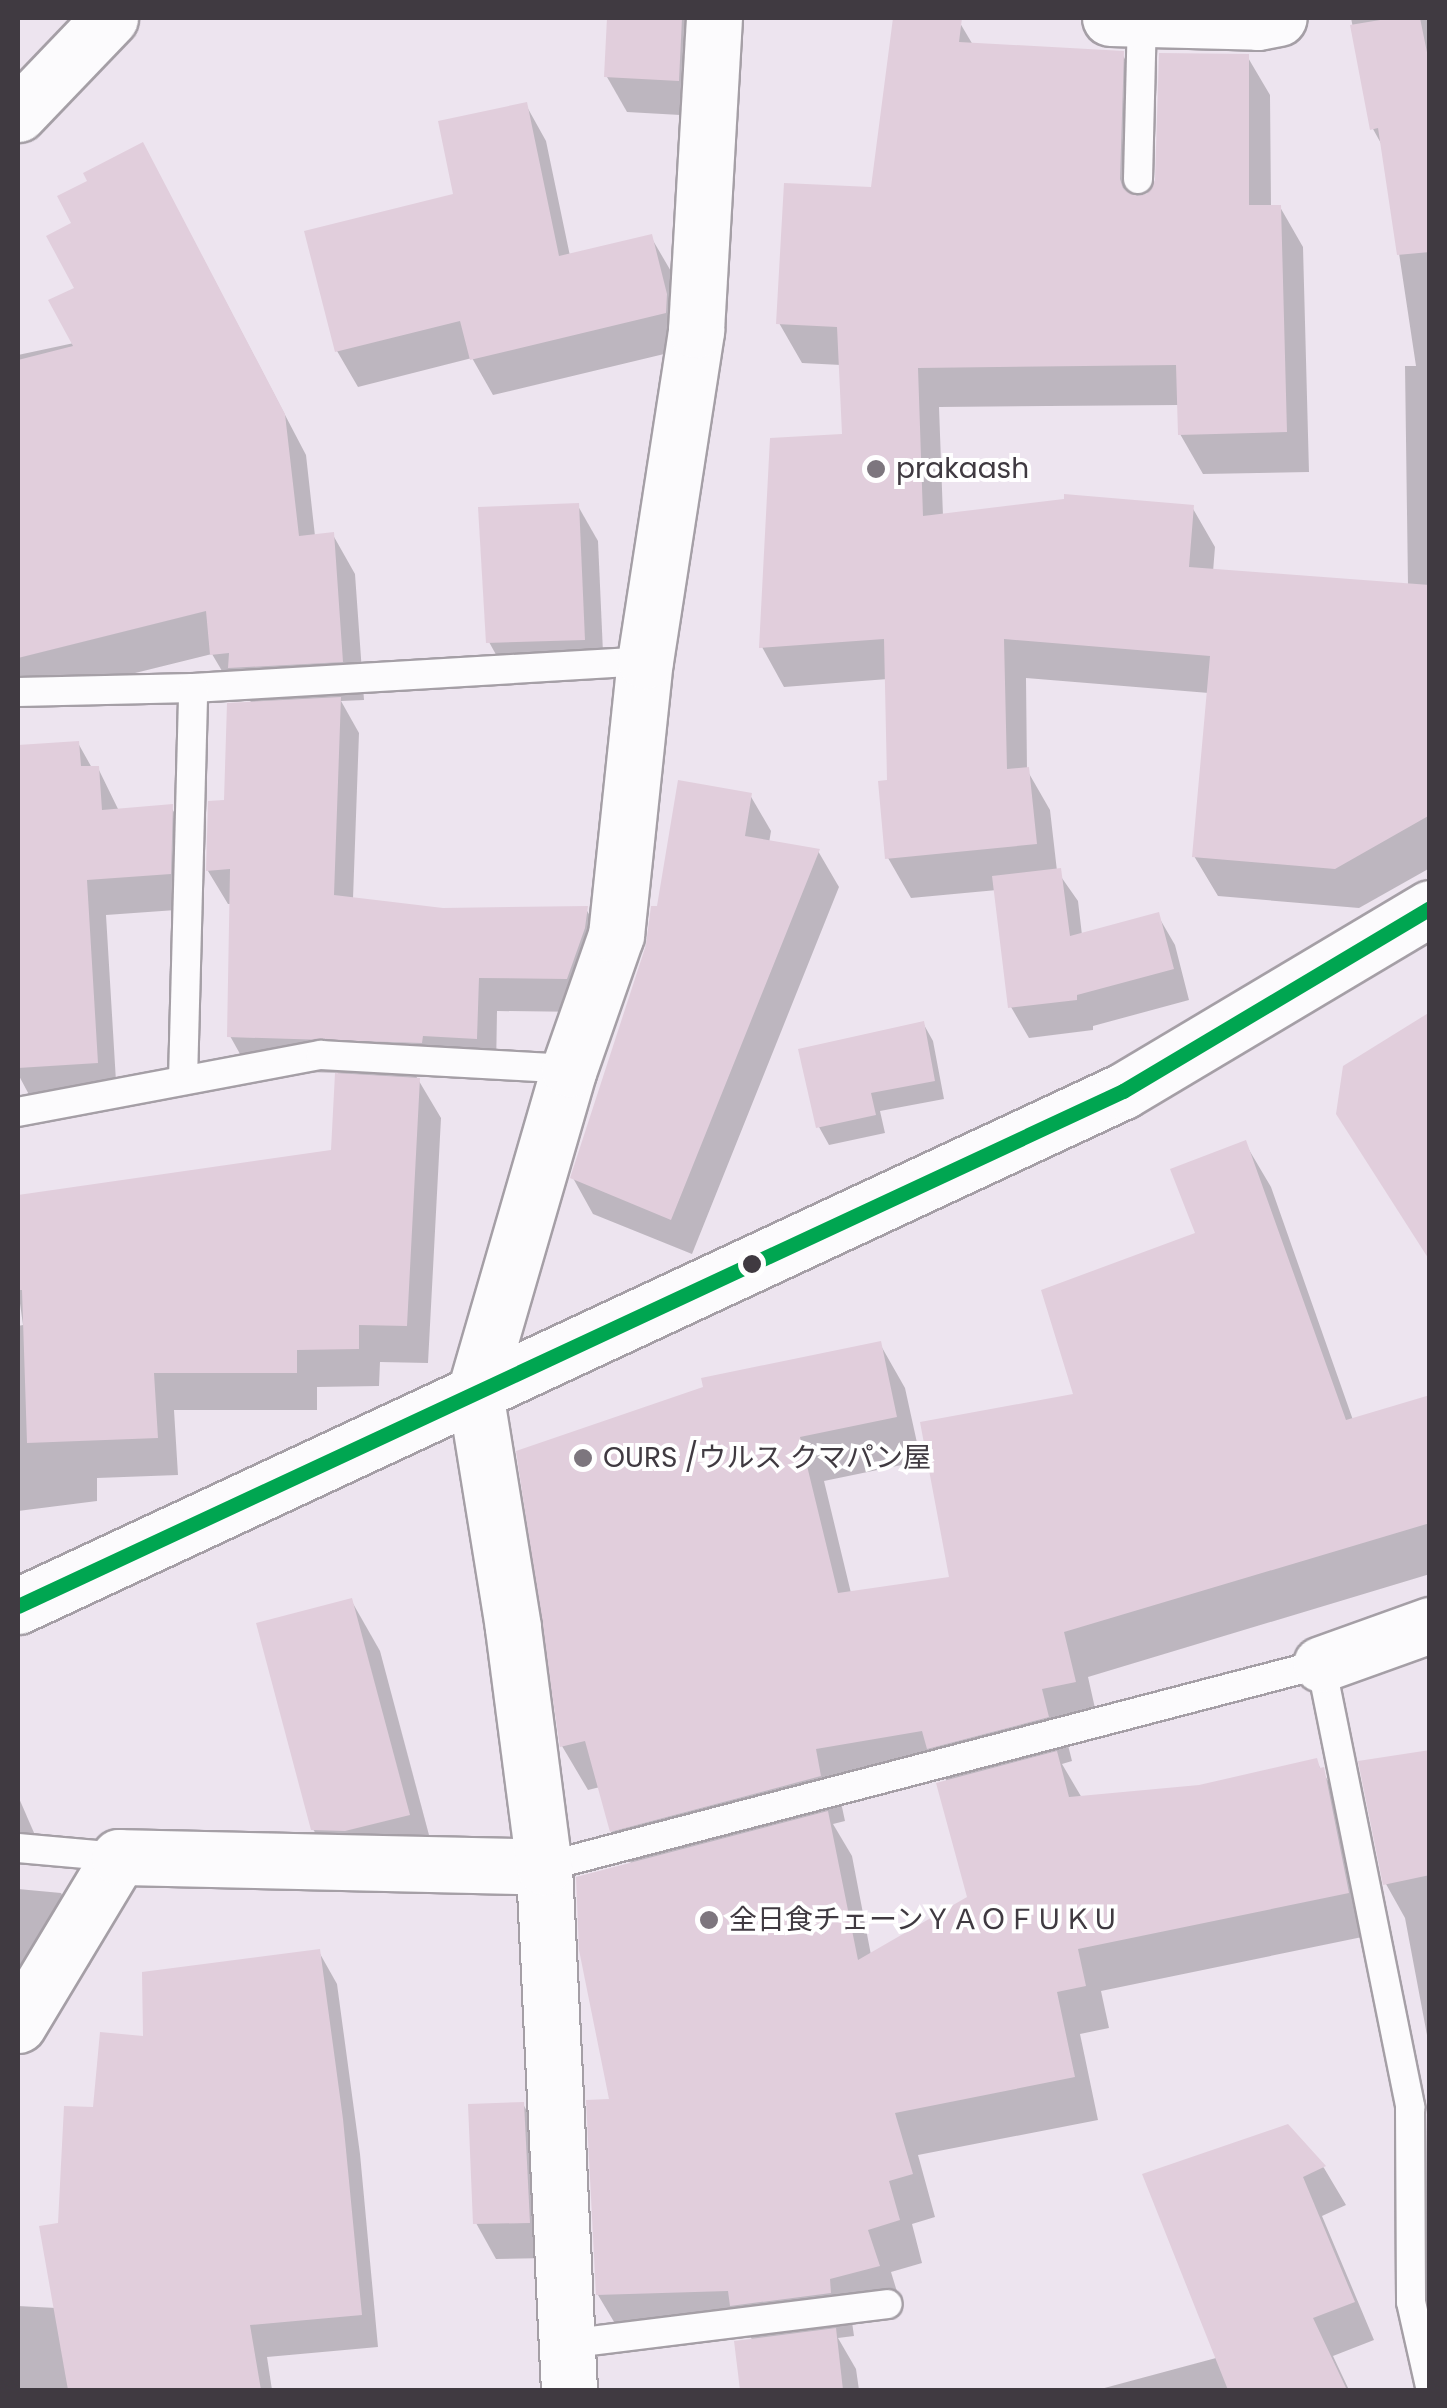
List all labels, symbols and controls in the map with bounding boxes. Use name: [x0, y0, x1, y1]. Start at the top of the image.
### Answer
place label: prakaash: [896, 452, 1029, 486]
marker: prakaash: [865, 458, 887, 480]
unlabelled marker: [742, 1254, 762, 1274]
place label: OURS /ウルス クマパン屋: [603, 1441, 930, 1475]
marker: OURS /ウルス クマパン屋: [572, 1447, 594, 1469]
place label: 全日食チェーンＹＡＯＦＵＫＵ: [729, 1903, 1121, 1937]
marker: 全日食チェーンＹＡＯＦＵＫＵ: [698, 1909, 720, 1931]

